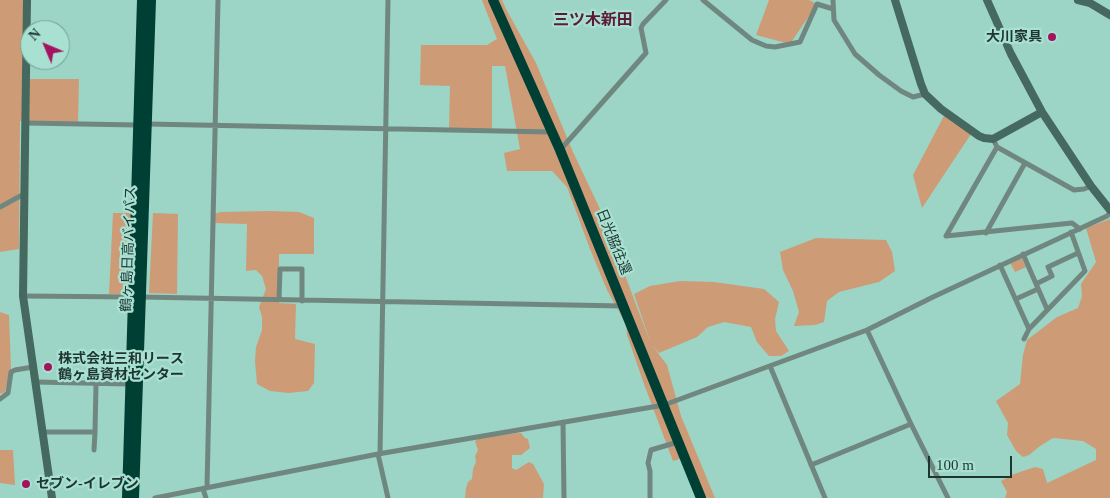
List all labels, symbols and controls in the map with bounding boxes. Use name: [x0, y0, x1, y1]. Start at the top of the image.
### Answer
district label: 三ツ木新田: [553, 11, 633, 31]
north arrow: [20, 20, 70, 70]
text: N: [26, 26, 44, 44]
place label: 大川家具: [986, 29, 1042, 45]
marker: 大川家具: [1046, 31, 1058, 43]
street label: 鶴ヶ島日高バイパス: [118, 186, 140, 312]
street label: 日光脇往還: [592, 206, 634, 278]
place label: 株式会社三和リース 鶴ヶ島資材センター: [58, 351, 184, 384]
marker: 株式会社三和リース 鶴ヶ島資材センター: [42, 361, 54, 373]
scale bar: [930, 446, 1014, 478]
text: 100 m: [936, 457, 974, 473]
place label: セブン-イレブン: [36, 476, 139, 492]
marker: セブン-イレブン: [20, 478, 32, 490]

